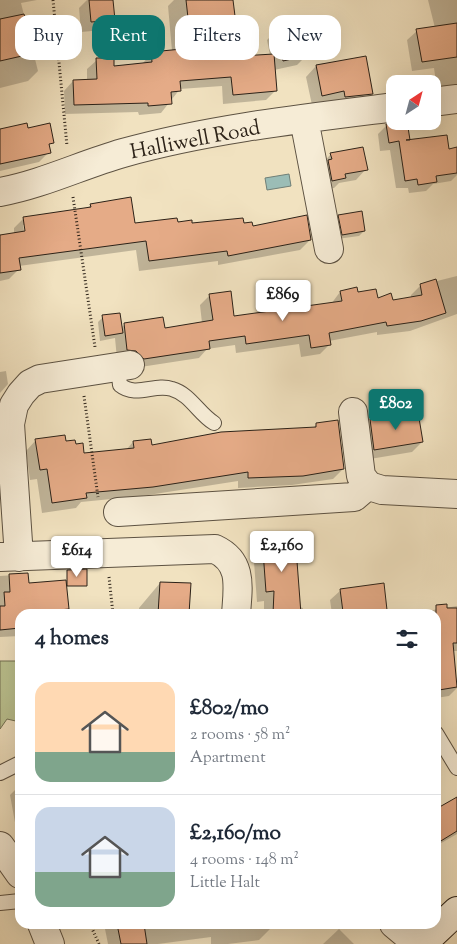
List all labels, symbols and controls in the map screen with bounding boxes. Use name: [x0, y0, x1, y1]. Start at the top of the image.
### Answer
chip: Buy: [15, 15, 82, 60]
chip: Rent: [92, 15, 165, 60]
chip: Filters: [175, 15, 259, 60]
chip: New: [269, 15, 341, 60]
north arrow: [386, 75, 441, 130]
map controls: [386, 75, 441, 130]
street label: Halliwell Road: [128, 114, 263, 168]
pin: £869: [253, 280, 313, 322]
text: £869: [267, 284, 299, 307]
pin: £802: [366, 388, 426, 431]
text: £802: [380, 393, 412, 416]
pin: £2,160: [241, 530, 323, 573]
text: £2,160: [261, 535, 303, 558]
pin: £614: [47, 536, 107, 578]
text: £614: [62, 540, 92, 563]
text: 4 homes: [35, 624, 109, 654]
icon: filters: [393, 625, 421, 653]
text: £802/mo: [190, 694, 269, 724]
icon: home: [75, 702, 135, 762]
text: 2 rooms · 58 m²: [190, 724, 290, 747]
text: Apartment: [190, 747, 266, 770]
text: £2,160/mo: [190, 819, 281, 849]
icon: home: [75, 827, 135, 887]
text: 4 rooms · 148 m²: [190, 849, 299, 872]
text: Little Halt: [190, 872, 260, 895]

